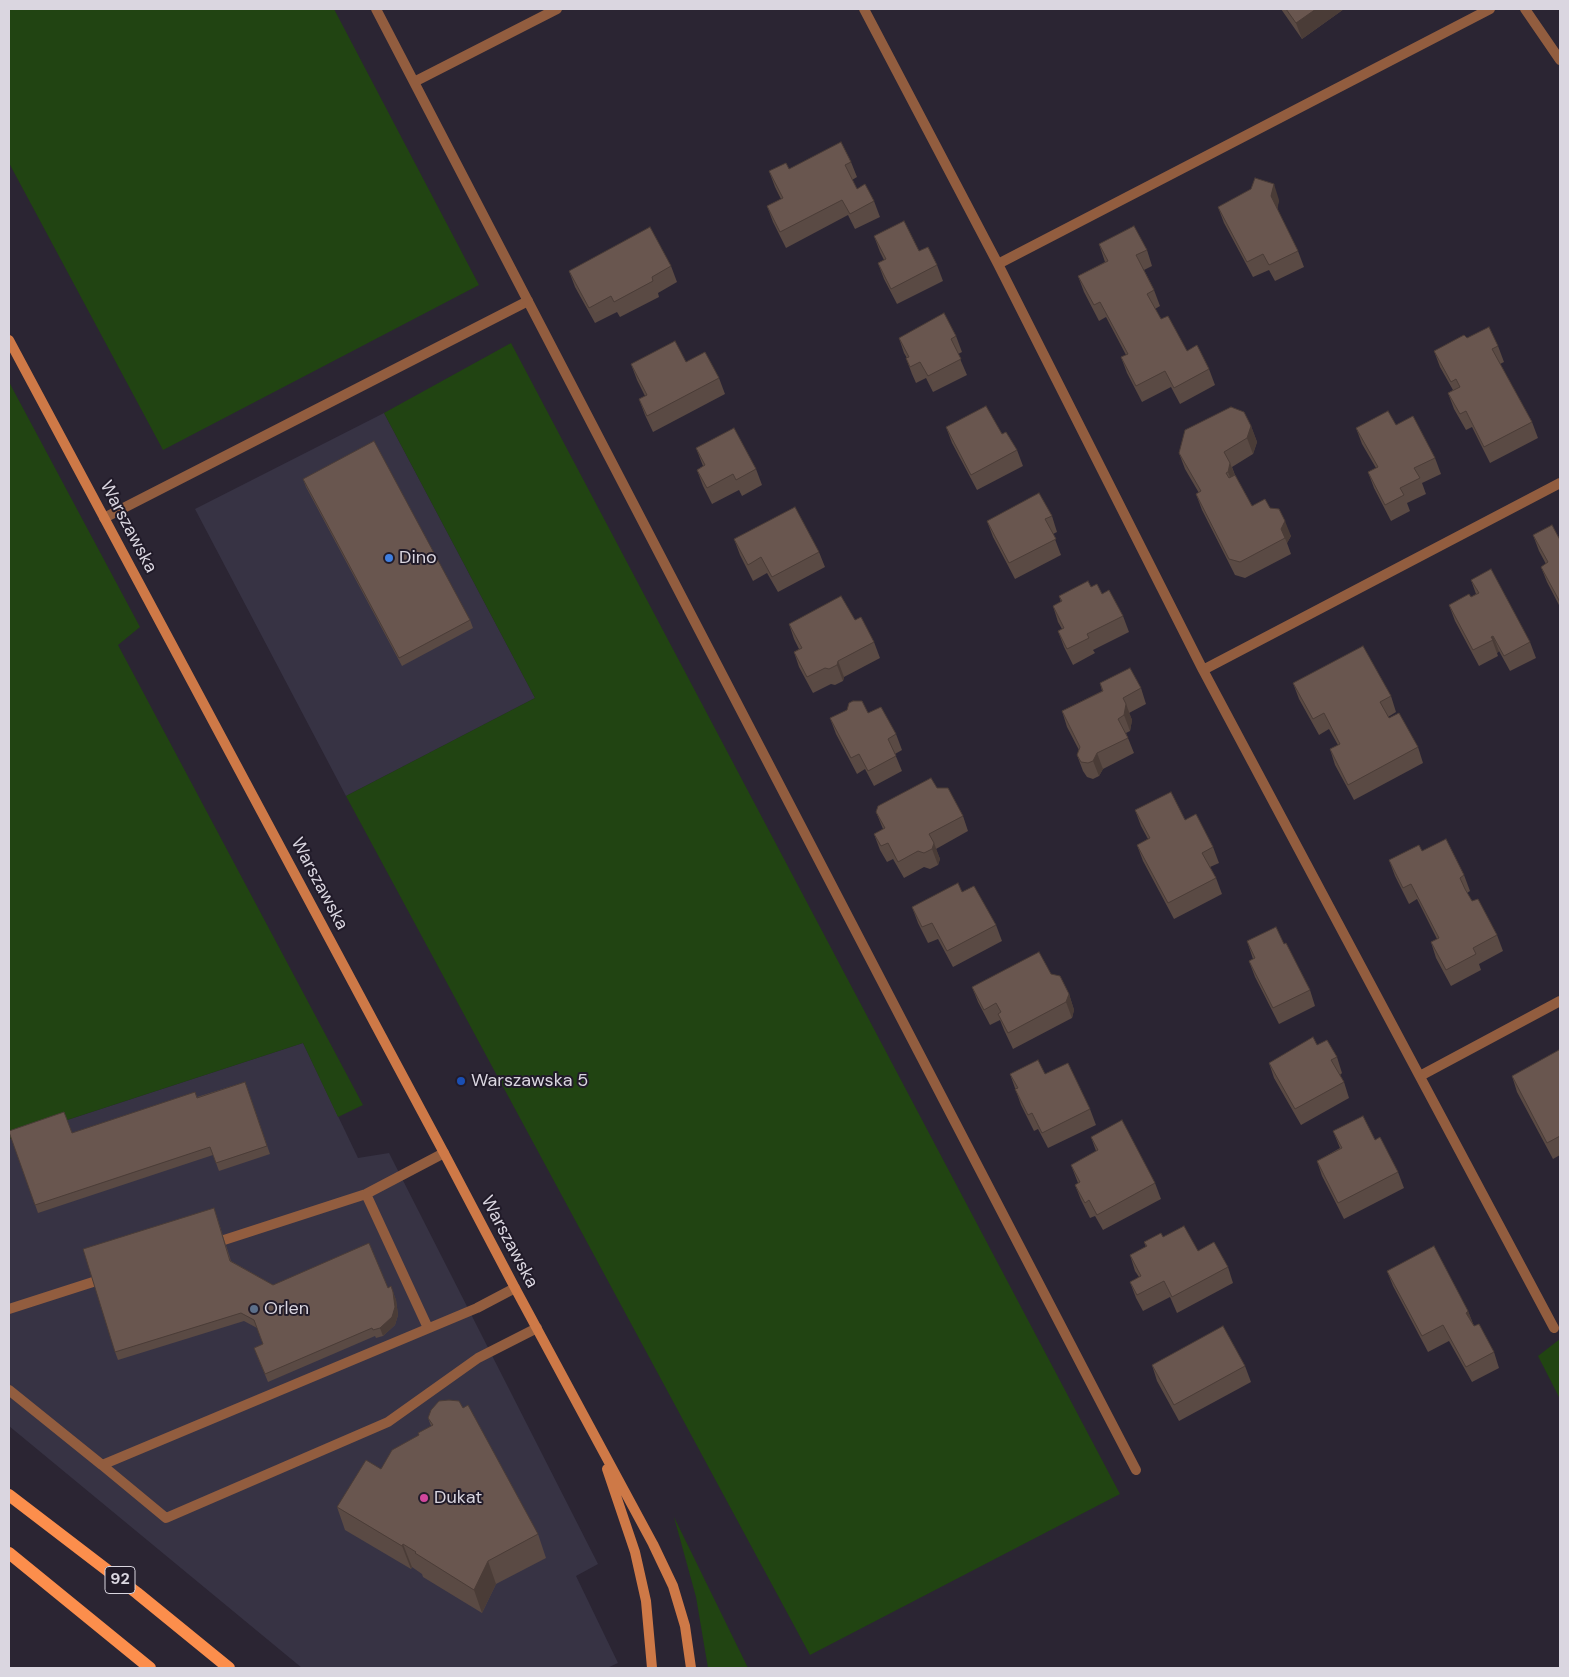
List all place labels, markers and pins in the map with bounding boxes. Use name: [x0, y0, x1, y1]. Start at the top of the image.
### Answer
place label: Dino: [399, 547, 437, 569]
marker: Dino: [383, 552, 395, 564]
place label: Warszawska 5: [471, 1070, 588, 1092]
marker: Warszawska 5: [455, 1075, 467, 1087]
place label: Orlen: [264, 1298, 309, 1320]
marker: Orlen: [248, 1303, 260, 1315]
place label: Dukat: [434, 1487, 482, 1509]
marker: Dukat: [418, 1492, 430, 1504]

